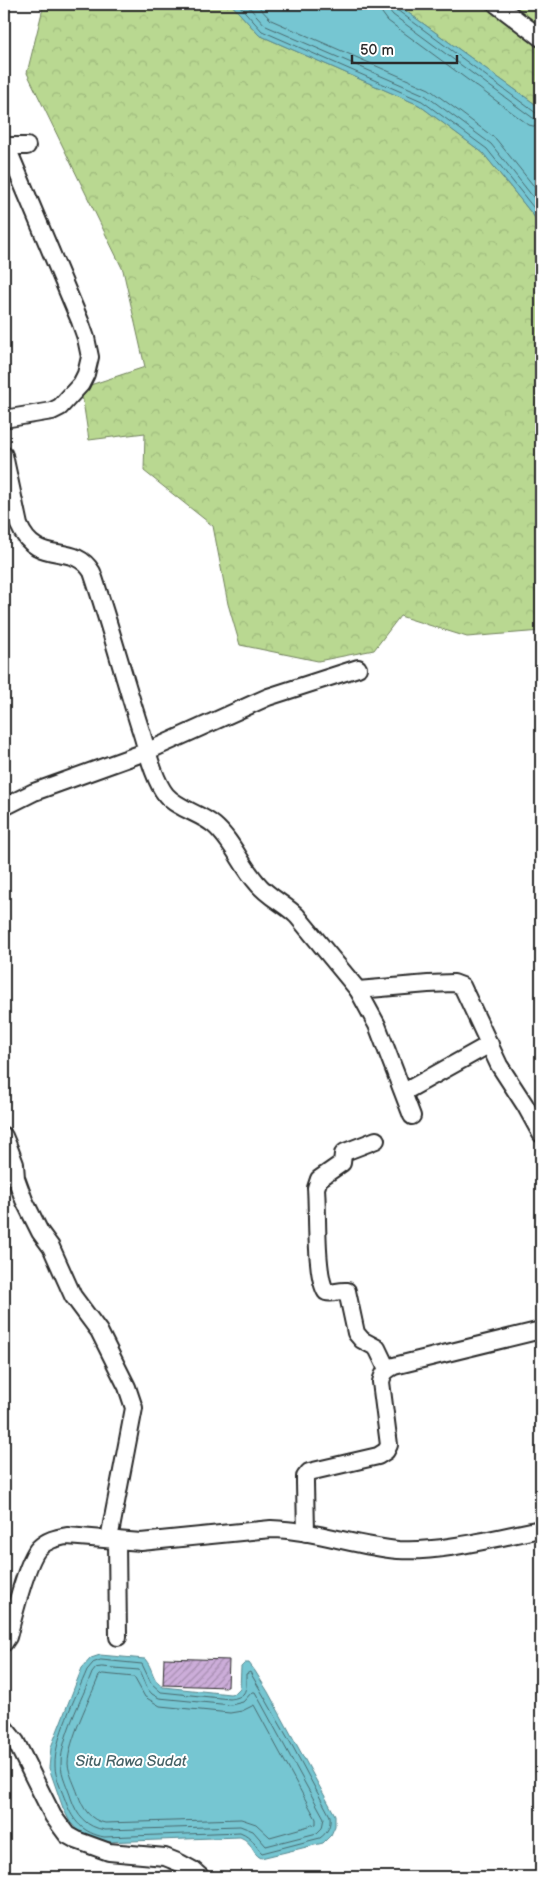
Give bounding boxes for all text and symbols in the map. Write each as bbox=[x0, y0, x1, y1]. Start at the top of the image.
scale bar bbox=[352, 32, 458, 64]
text: 50 m bbox=[360, 41, 394, 60]
water label: Situ Rawa Sudat bbox=[76, 1752, 187, 1771]

